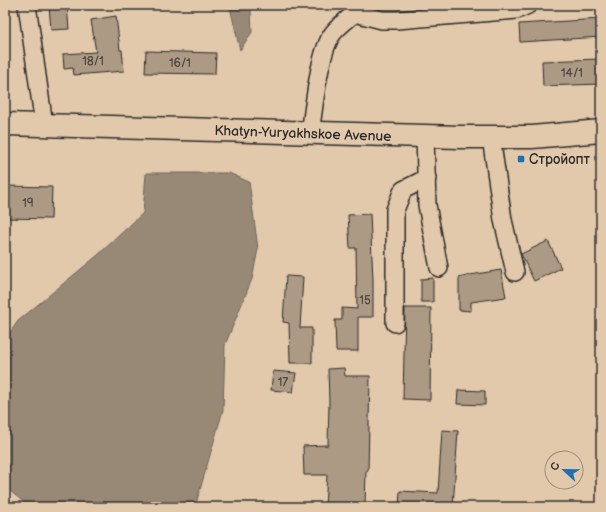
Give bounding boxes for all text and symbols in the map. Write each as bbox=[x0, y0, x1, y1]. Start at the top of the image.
house number: 18/1 bbox=[82, 54, 104, 69]
house number: 16/1 bbox=[169, 56, 191, 71]
house number: 14/1 bbox=[561, 66, 583, 81]
street label: Khatyn-Yuryakhskoe Avenue bbox=[214, 122, 392, 145]
place label: Стройопт bbox=[529, 151, 591, 168]
marker: Стройопт bbox=[516, 154, 526, 164]
house number: 19 bbox=[22, 196, 34, 211]
house number: 15 bbox=[359, 293, 371, 308]
house number: 17 bbox=[278, 375, 288, 390]
north arrow bbox=[544, 450, 584, 490]
text: С bbox=[548, 460, 563, 472]

